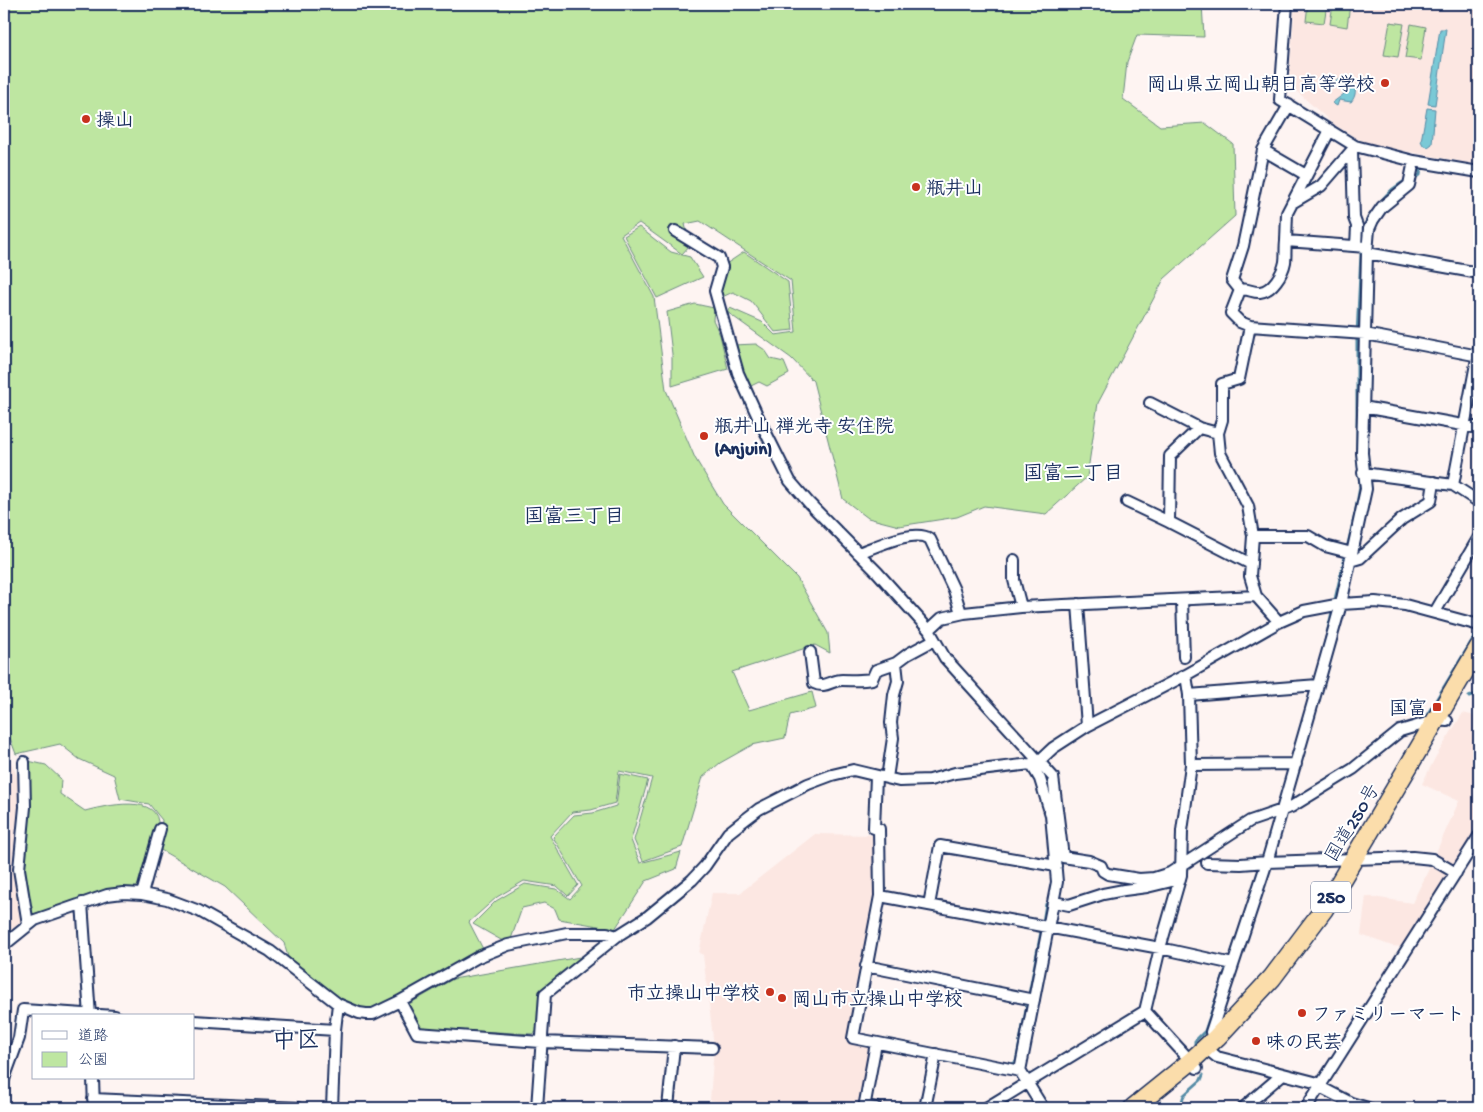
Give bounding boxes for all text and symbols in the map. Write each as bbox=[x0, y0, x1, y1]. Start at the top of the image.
place label: 岡山県立岡山朝日高等学校 bbox=[1147, 74, 1375, 98]
marker: 岡山県立岡山朝日高等学校 bbox=[1379, 77, 1391, 89]
place label: 操山 bbox=[96, 111, 134, 134]
marker: 操山 bbox=[80, 113, 92, 125]
place label: 瓶井山 bbox=[926, 178, 983, 202]
marker: 瓶井山 bbox=[910, 181, 922, 193]
place label: 瓶井山 禅光寺 安住院 (Anjuin) bbox=[714, 416, 894, 462]
marker: 瓶井山 禅光寺 安住院 (Anjuin) bbox=[698, 430, 710, 442]
district label: 国富二丁目 bbox=[1023, 462, 1123, 487]
district label: 国富三丁目 bbox=[524, 505, 624, 530]
place label: 国富 bbox=[1389, 698, 1427, 722]
marker: 国富 bbox=[1431, 701, 1443, 713]
street label: 国道250号 bbox=[1321, 780, 1386, 867]
road number: 250 bbox=[1311, 882, 1351, 912]
place label: 市立操山中学校 bbox=[627, 983, 760, 1007]
marker: 市立操山中学校 bbox=[764, 986, 776, 998]
place label: 岡山市立操山中学校 bbox=[792, 989, 963, 1013]
marker: 岡山市立操山中学校 bbox=[776, 992, 788, 1004]
place label: ファミリーマート bbox=[1312, 1005, 1465, 1028]
marker: ファミリーマート bbox=[1296, 1007, 1308, 1019]
legend bbox=[32, 1014, 195, 1080]
district label: 中区 bbox=[272, 1027, 320, 1057]
text: 道路 bbox=[78, 1028, 108, 1046]
place label: 味の民芸 bbox=[1266, 1032, 1342, 1056]
marker: 味の民芸 bbox=[1250, 1035, 1262, 1047]
text: 公園 bbox=[78, 1052, 108, 1070]

